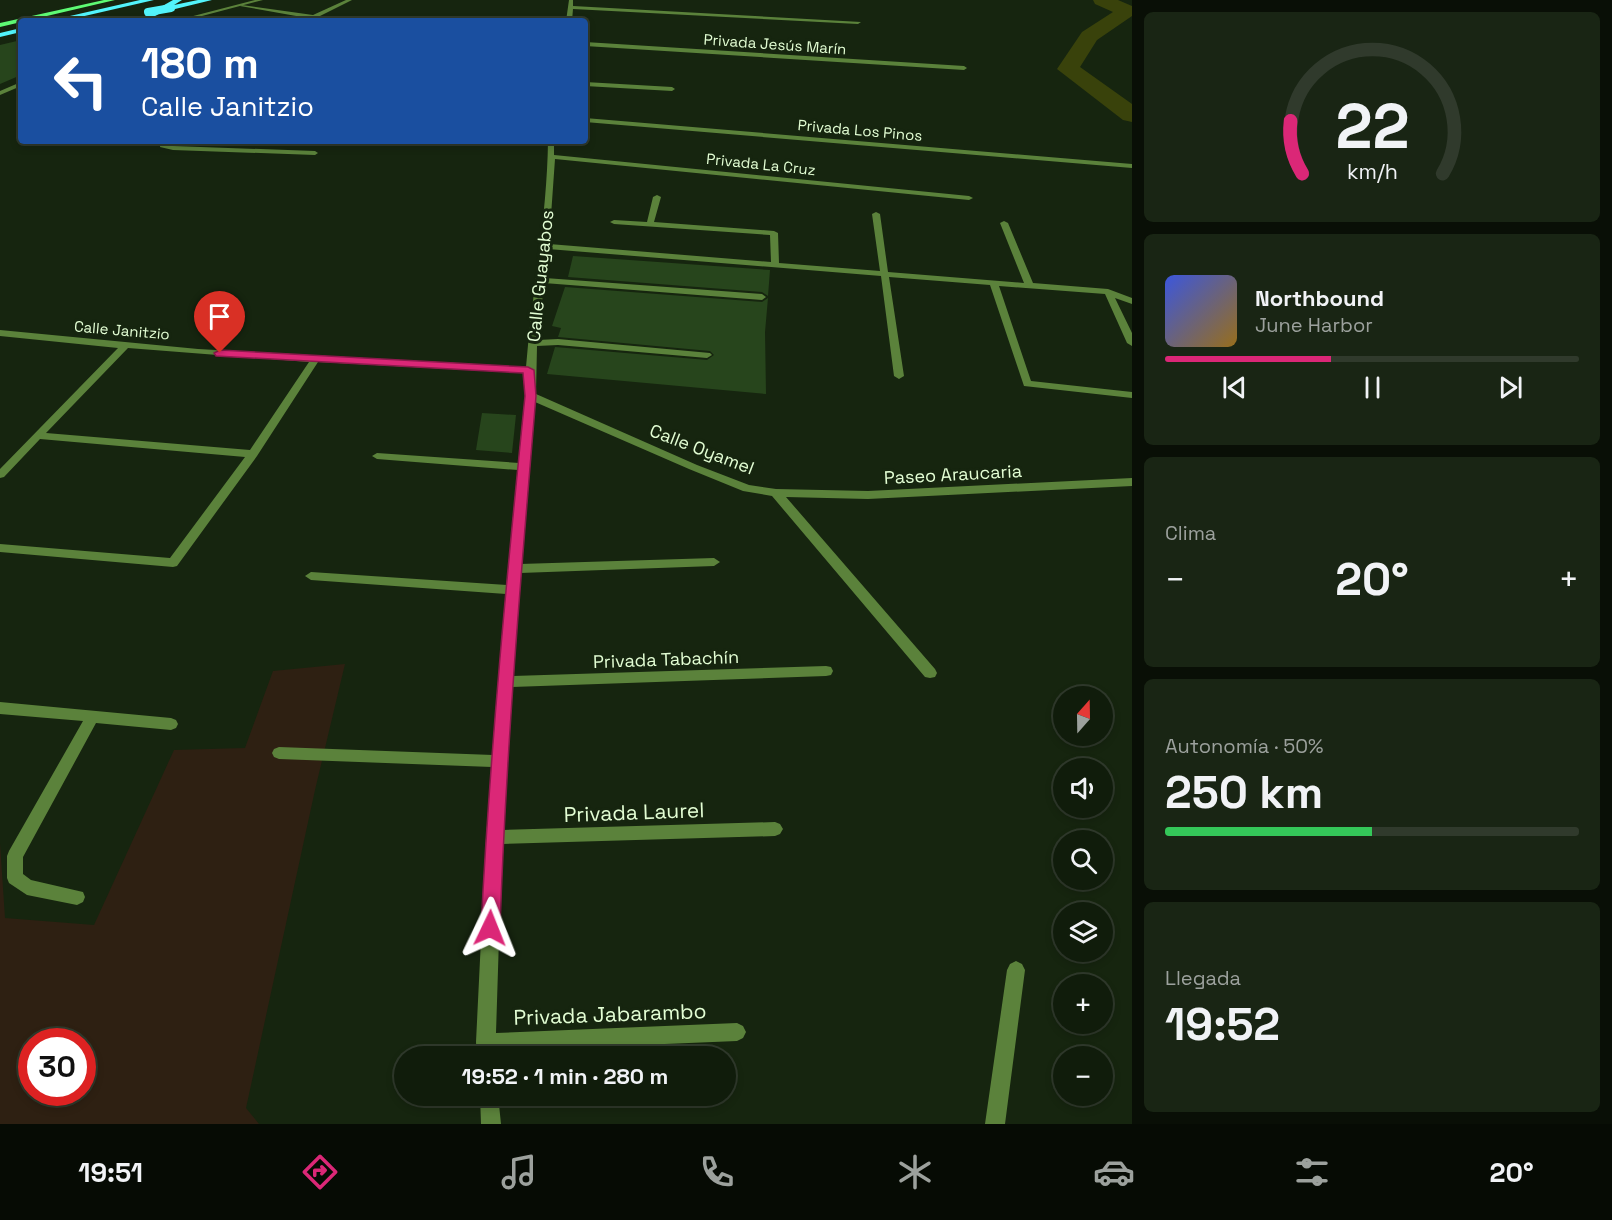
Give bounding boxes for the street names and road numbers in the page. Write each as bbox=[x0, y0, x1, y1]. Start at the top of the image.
street label: Privada Jesús Marín bbox=[703, 30, 847, 58]
street label: Privada Los Pinos bbox=[797, 115, 923, 145]
street label: Privada La Cruz bbox=[705, 149, 817, 179]
street label: Calle Guayabos bbox=[522, 209, 558, 343]
street label: Calle Janitzio bbox=[73, 316, 171, 344]
street label: Calle Oyamel bbox=[647, 419, 757, 479]
street label: Paseo Araucaria bbox=[883, 459, 1023, 489]
street label: Privada Tabachín bbox=[593, 645, 739, 673]
street label: Privada Laurel bbox=[563, 796, 705, 828]
street label: Privada Jabarambo bbox=[513, 997, 707, 1031]

